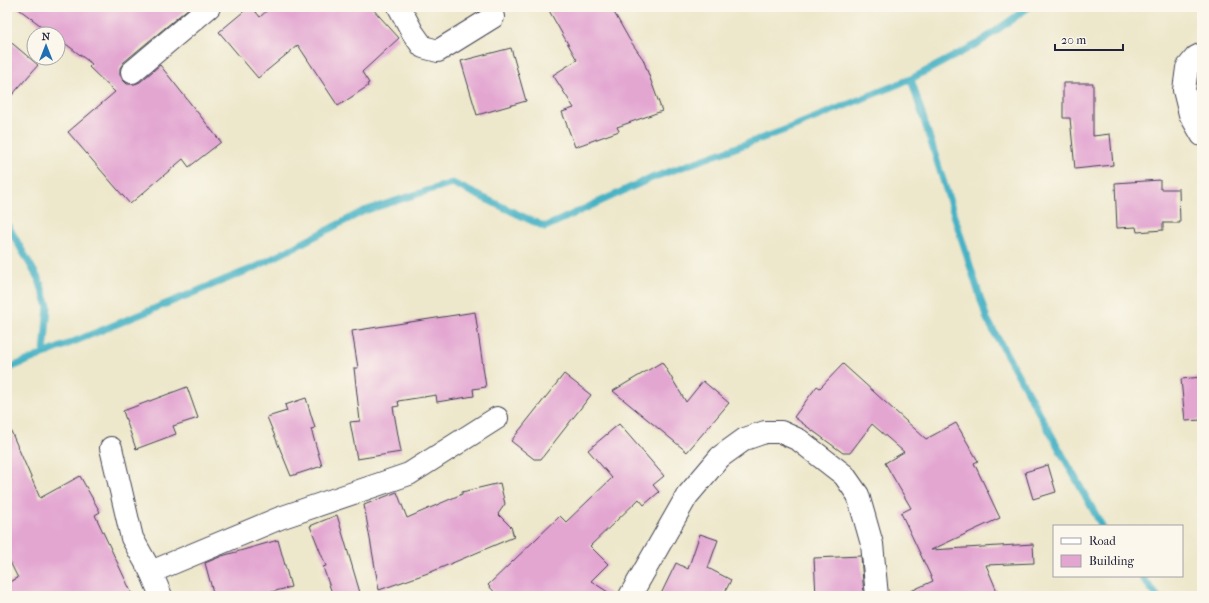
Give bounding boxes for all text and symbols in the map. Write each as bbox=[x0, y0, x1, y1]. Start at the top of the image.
north arrow bbox=[26, 26, 66, 66]
scale bar bbox=[1055, 26, 1123, 52]
text: N bbox=[42, 30, 51, 43]
text: 20 m bbox=[1061, 33, 1086, 47]
legend bbox=[1053, 525, 1183, 577]
text: Road bbox=[1089, 534, 1116, 548]
text: Building bbox=[1089, 554, 1134, 568]

